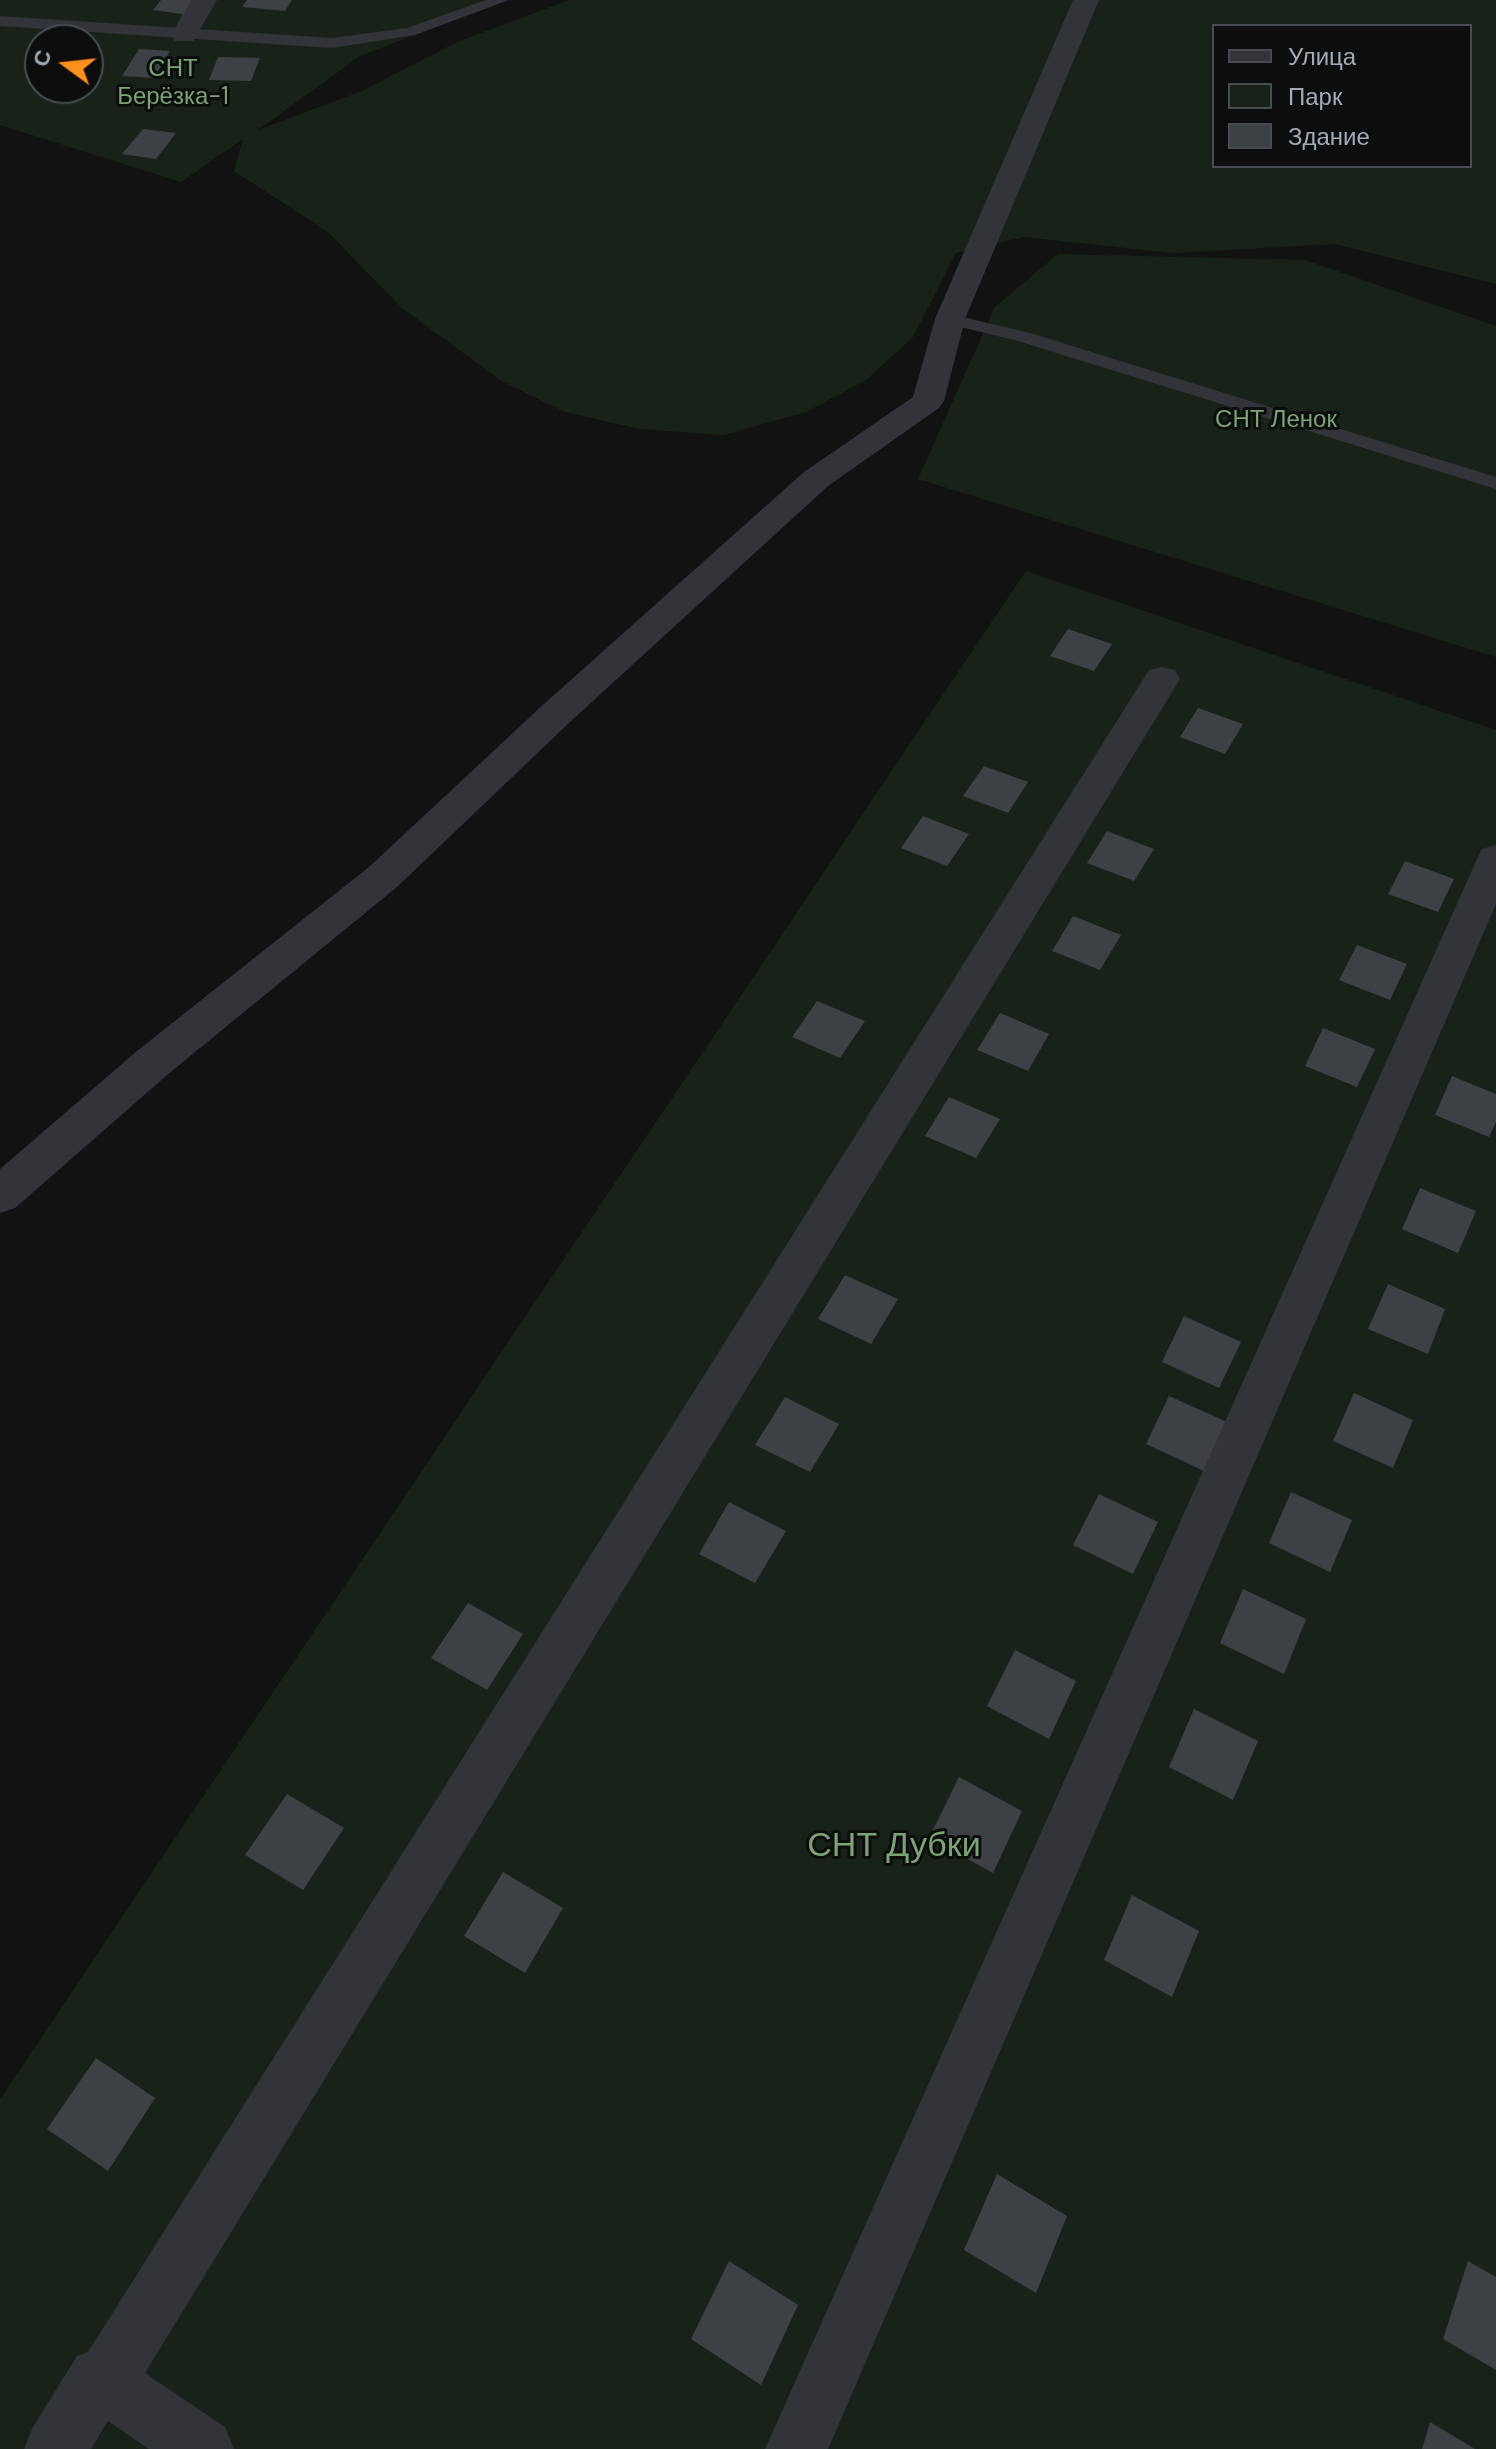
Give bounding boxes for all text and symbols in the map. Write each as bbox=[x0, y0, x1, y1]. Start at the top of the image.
north arrow bbox=[24, 24, 104, 104]
legend bbox=[1212, 24, 1472, 168]
text: Улица bbox=[1288, 41, 1356, 72]
text: С bbox=[26, 47, 58, 70]
park label: СНТ Берёзка-1 bbox=[117, 56, 229, 112]
text: Парк bbox=[1288, 81, 1342, 112]
text: Здание bbox=[1288, 121, 1370, 152]
park label: СНТ Ленок bbox=[1215, 407, 1337, 435]
park label: СНТ Дубки bbox=[807, 1827, 981, 1867]

